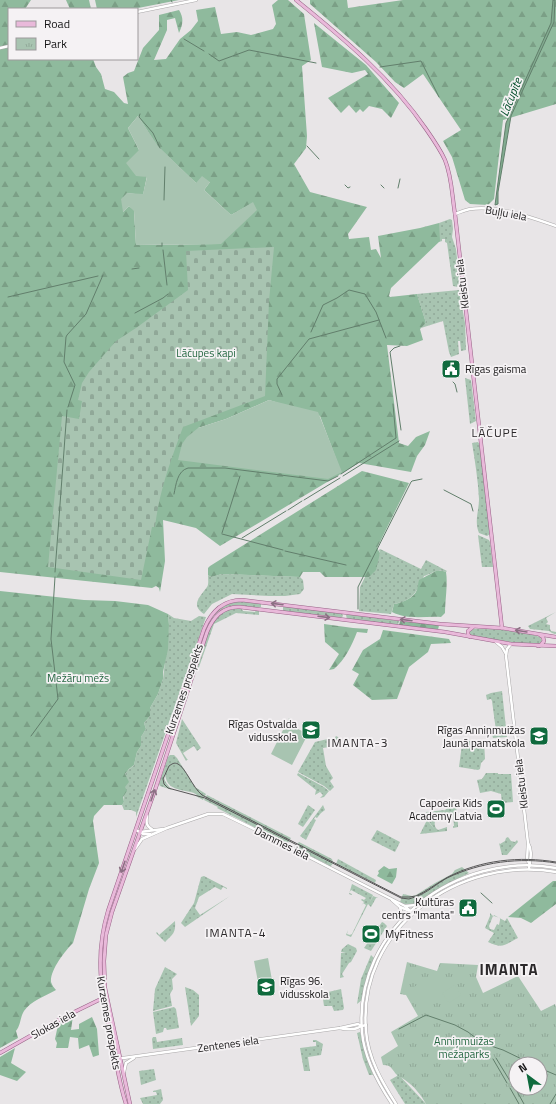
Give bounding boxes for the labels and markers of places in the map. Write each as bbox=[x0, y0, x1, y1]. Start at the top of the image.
public building icon: Rīgas gaisma bbox=[440, 358, 462, 380]
place label: Rīgas gaisma bbox=[465, 361, 527, 377]
place label: Rīgas Ostvalda vidusskola bbox=[228, 716, 297, 745]
school or university icon: Rīgas Ostvalda vidusskola bbox=[300, 719, 322, 741]
place label: Rīgas Anniņmuižas Jaunā pamatskola bbox=[437, 722, 525, 751]
school or university icon: Rīgas Anniņmuižas Jaunā pamatskola bbox=[528, 725, 550, 747]
place label: Capoeira Kids Academy Latvia bbox=[409, 795, 482, 824]
sports icon: Capoeira Kids Academy Latvia bbox=[485, 798, 507, 820]
place label: Kultūras centrs "Imanta" bbox=[382, 894, 454, 923]
public building icon: Kultūras centrs "Imanta" bbox=[457, 897, 479, 919]
sports icon: MyFitness bbox=[360, 923, 382, 945]
place label: MyFitness bbox=[385, 926, 433, 942]
place label: Rīgas 96. vidusskola bbox=[280, 973, 329, 1002]
school or university icon: Rīgas 96. vidusskola bbox=[255, 976, 277, 998]

